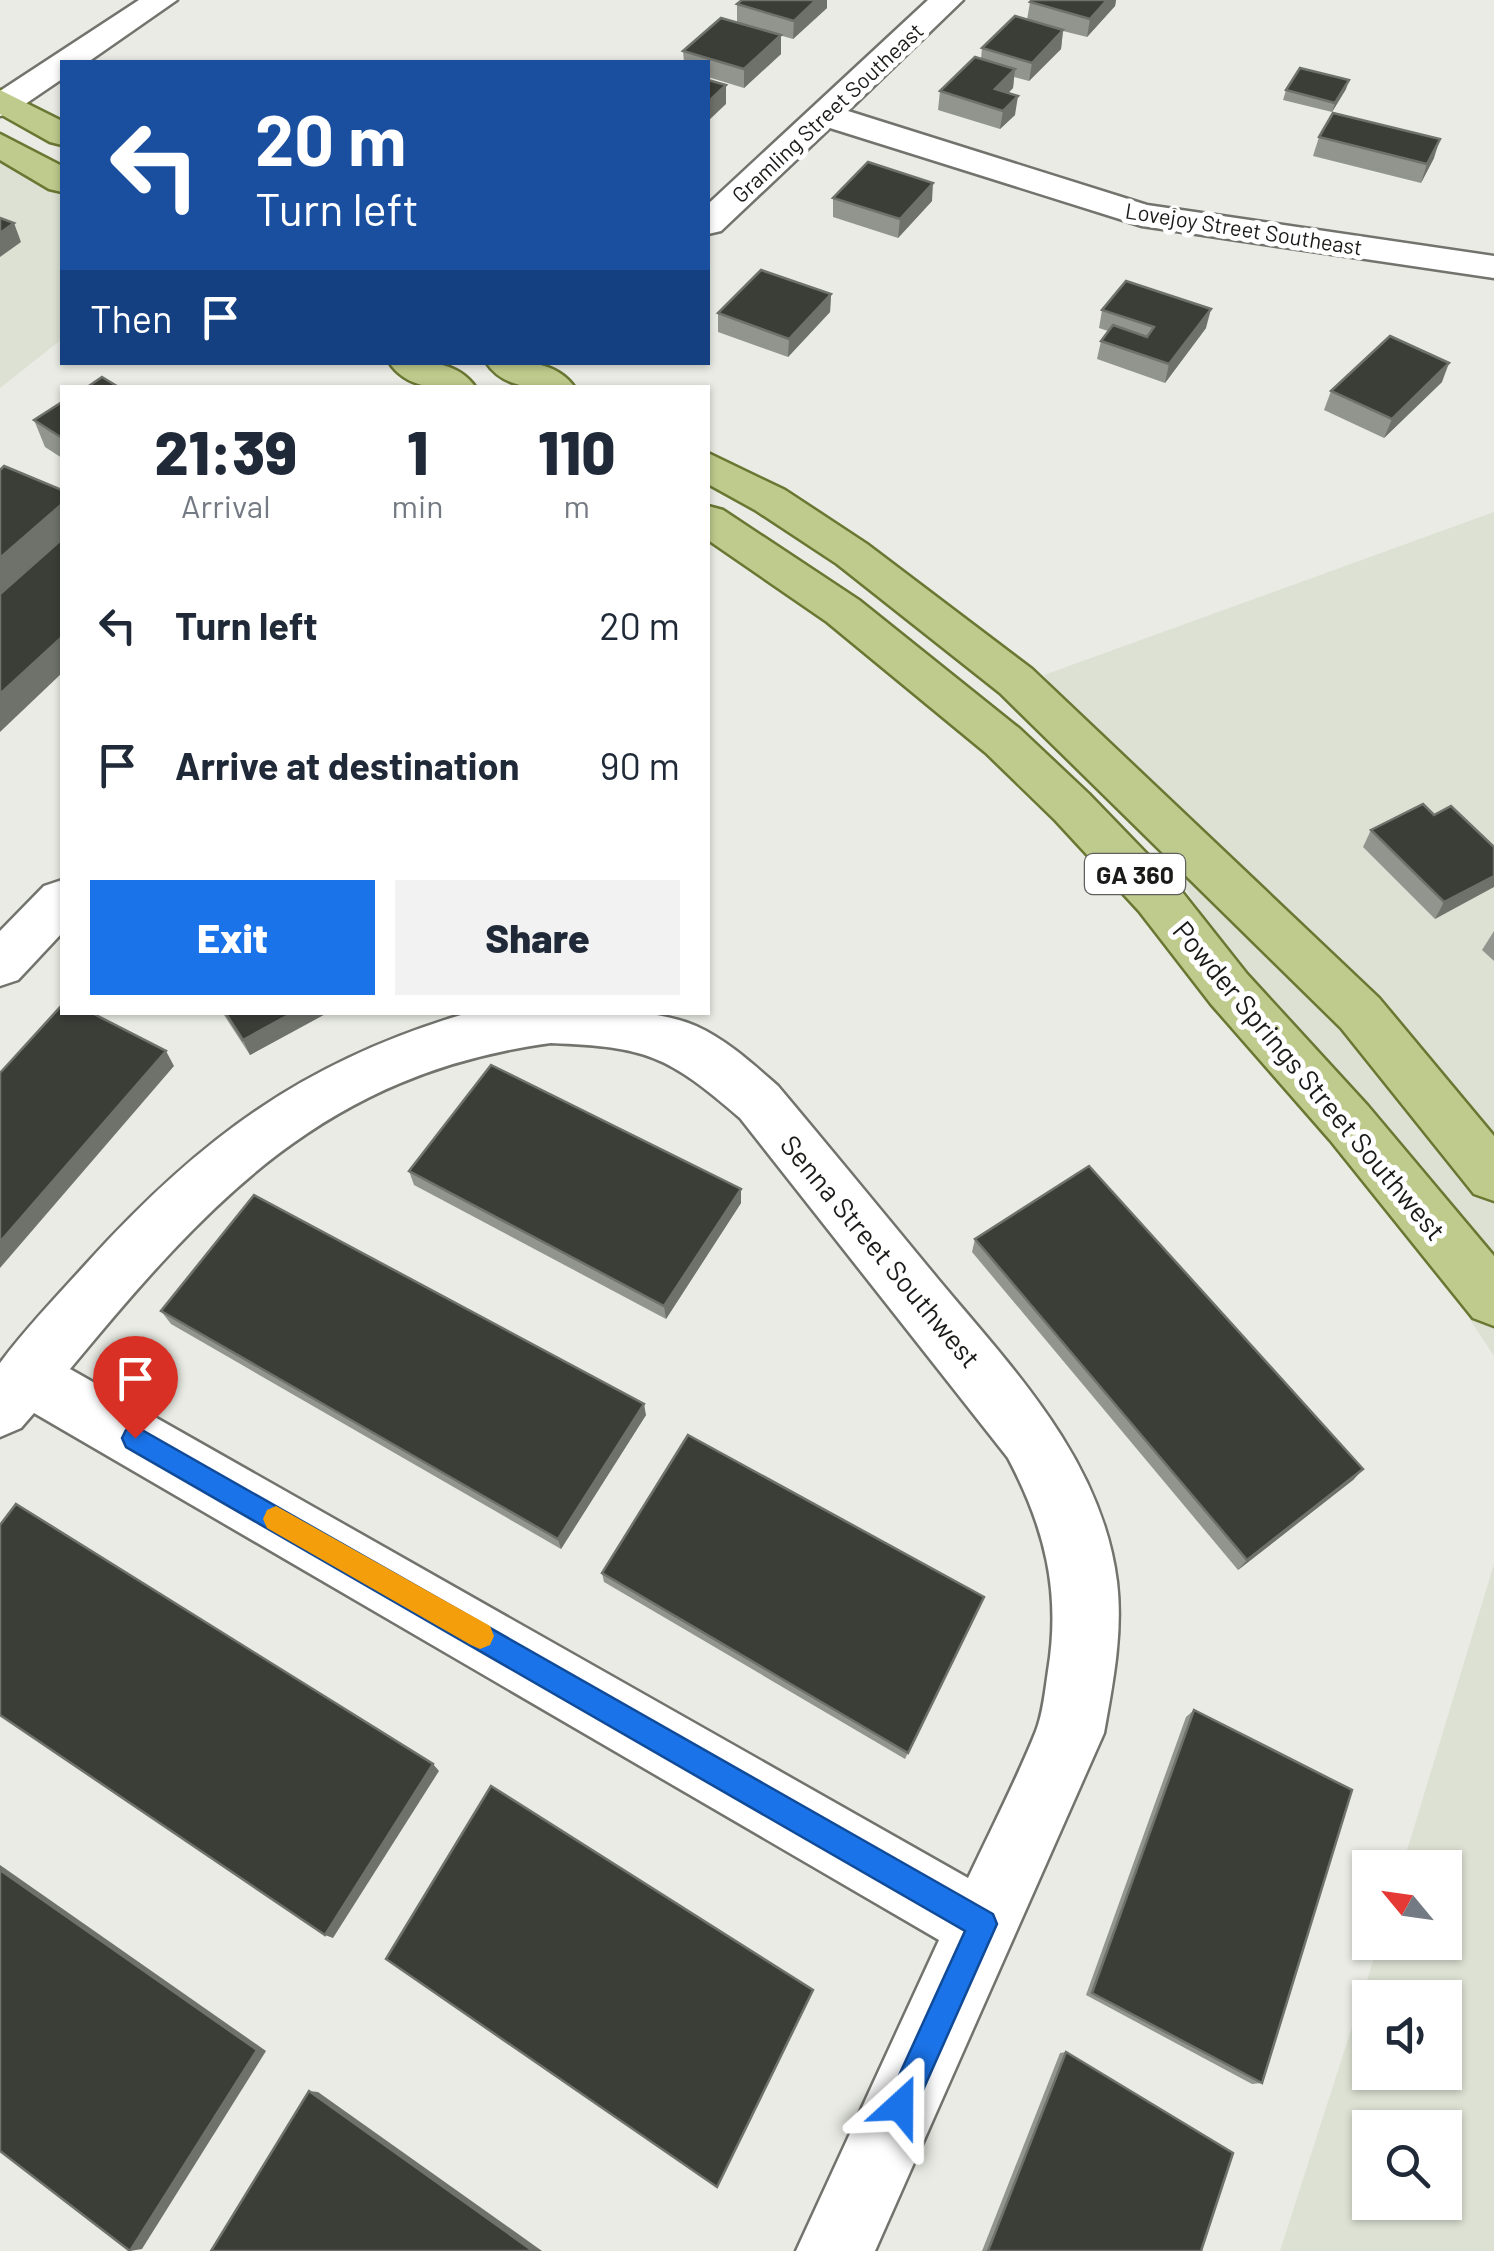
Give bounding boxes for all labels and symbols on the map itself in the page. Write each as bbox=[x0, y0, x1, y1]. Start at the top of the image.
street label: Gramling Street Southeast bbox=[726, 17, 928, 207]
street label: Lovejoy Street Southeast bbox=[1124, 196, 1364, 260]
road number: GA 360 bbox=[1085, 854, 1185, 894]
street label: Powder Springs Street Southwest bbox=[1166, 913, 1454, 1247]
street label: Senna Street Southwest bbox=[774, 1128, 988, 1374]
pin bbox=[93, 1336, 178, 1439]
north arrow bbox=[1352, 1850, 1462, 1960]
position arrow bbox=[848, 2054, 952, 2158]

